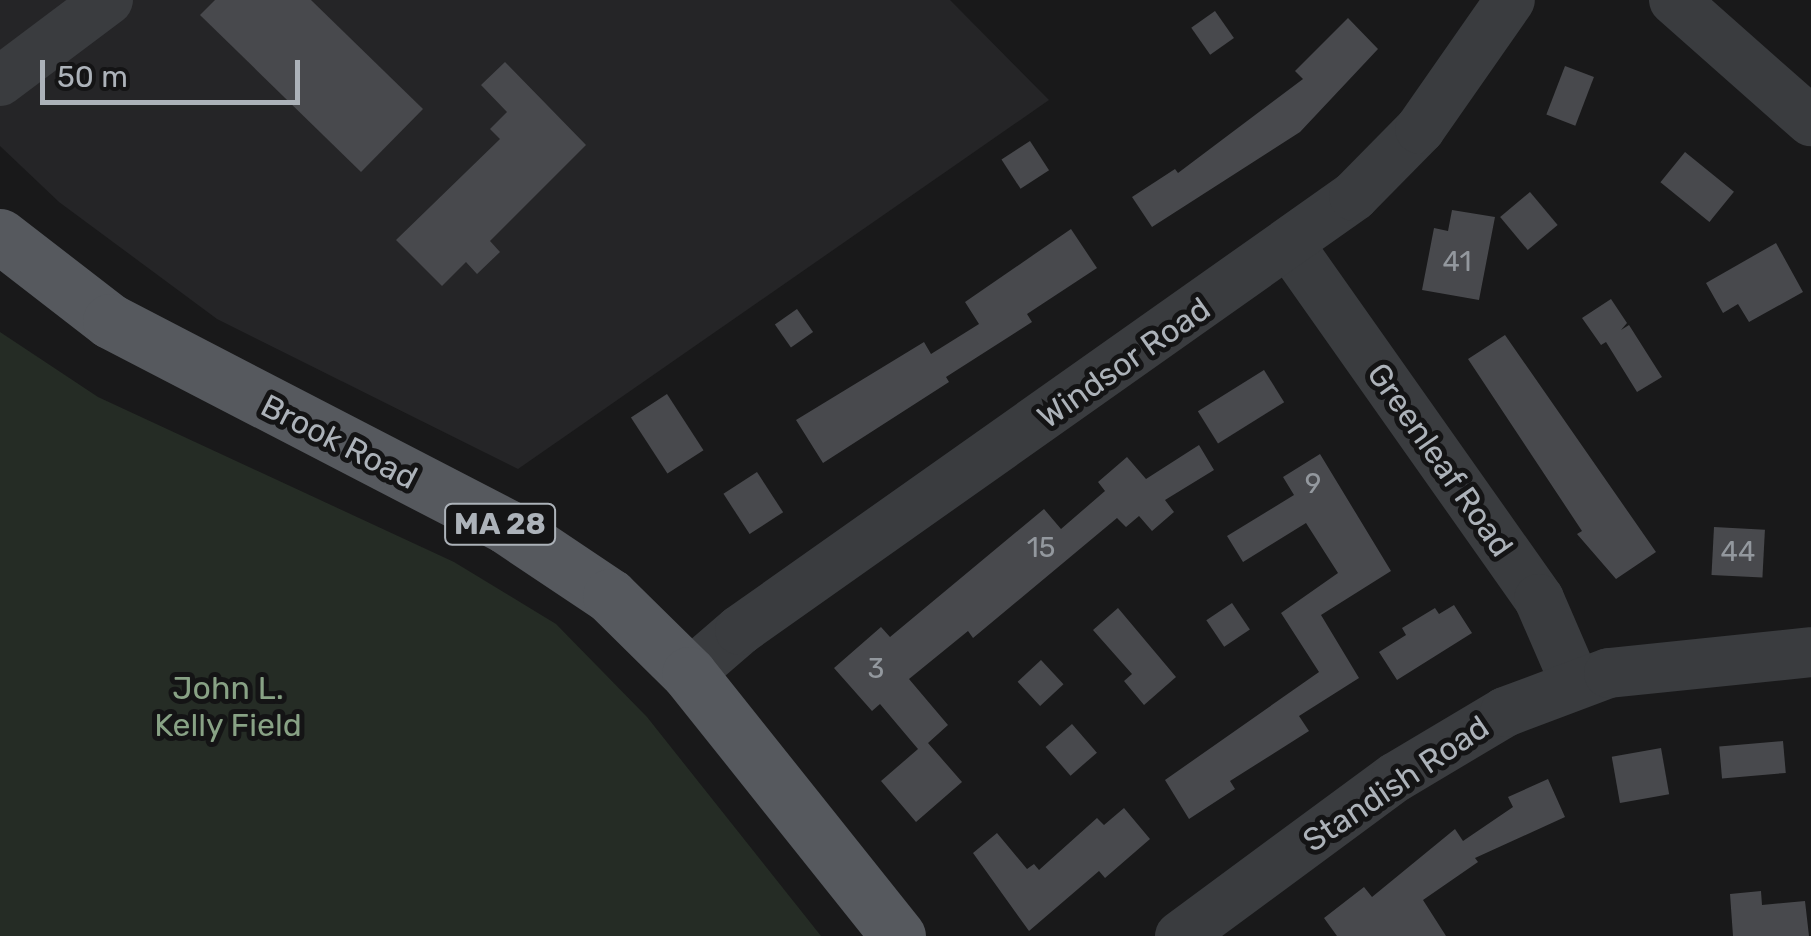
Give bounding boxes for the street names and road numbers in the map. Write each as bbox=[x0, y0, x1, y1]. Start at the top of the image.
street label: Windsor Road bbox=[1030, 289, 1218, 437]
street label: Greenleaf Road bbox=[1359, 356, 1521, 564]
street label: Brook Road bbox=[254, 386, 424, 498]
road number: MA 28 bbox=[442, 499, 558, 549]
street label: Standish Road bbox=[1296, 708, 1496, 860]

